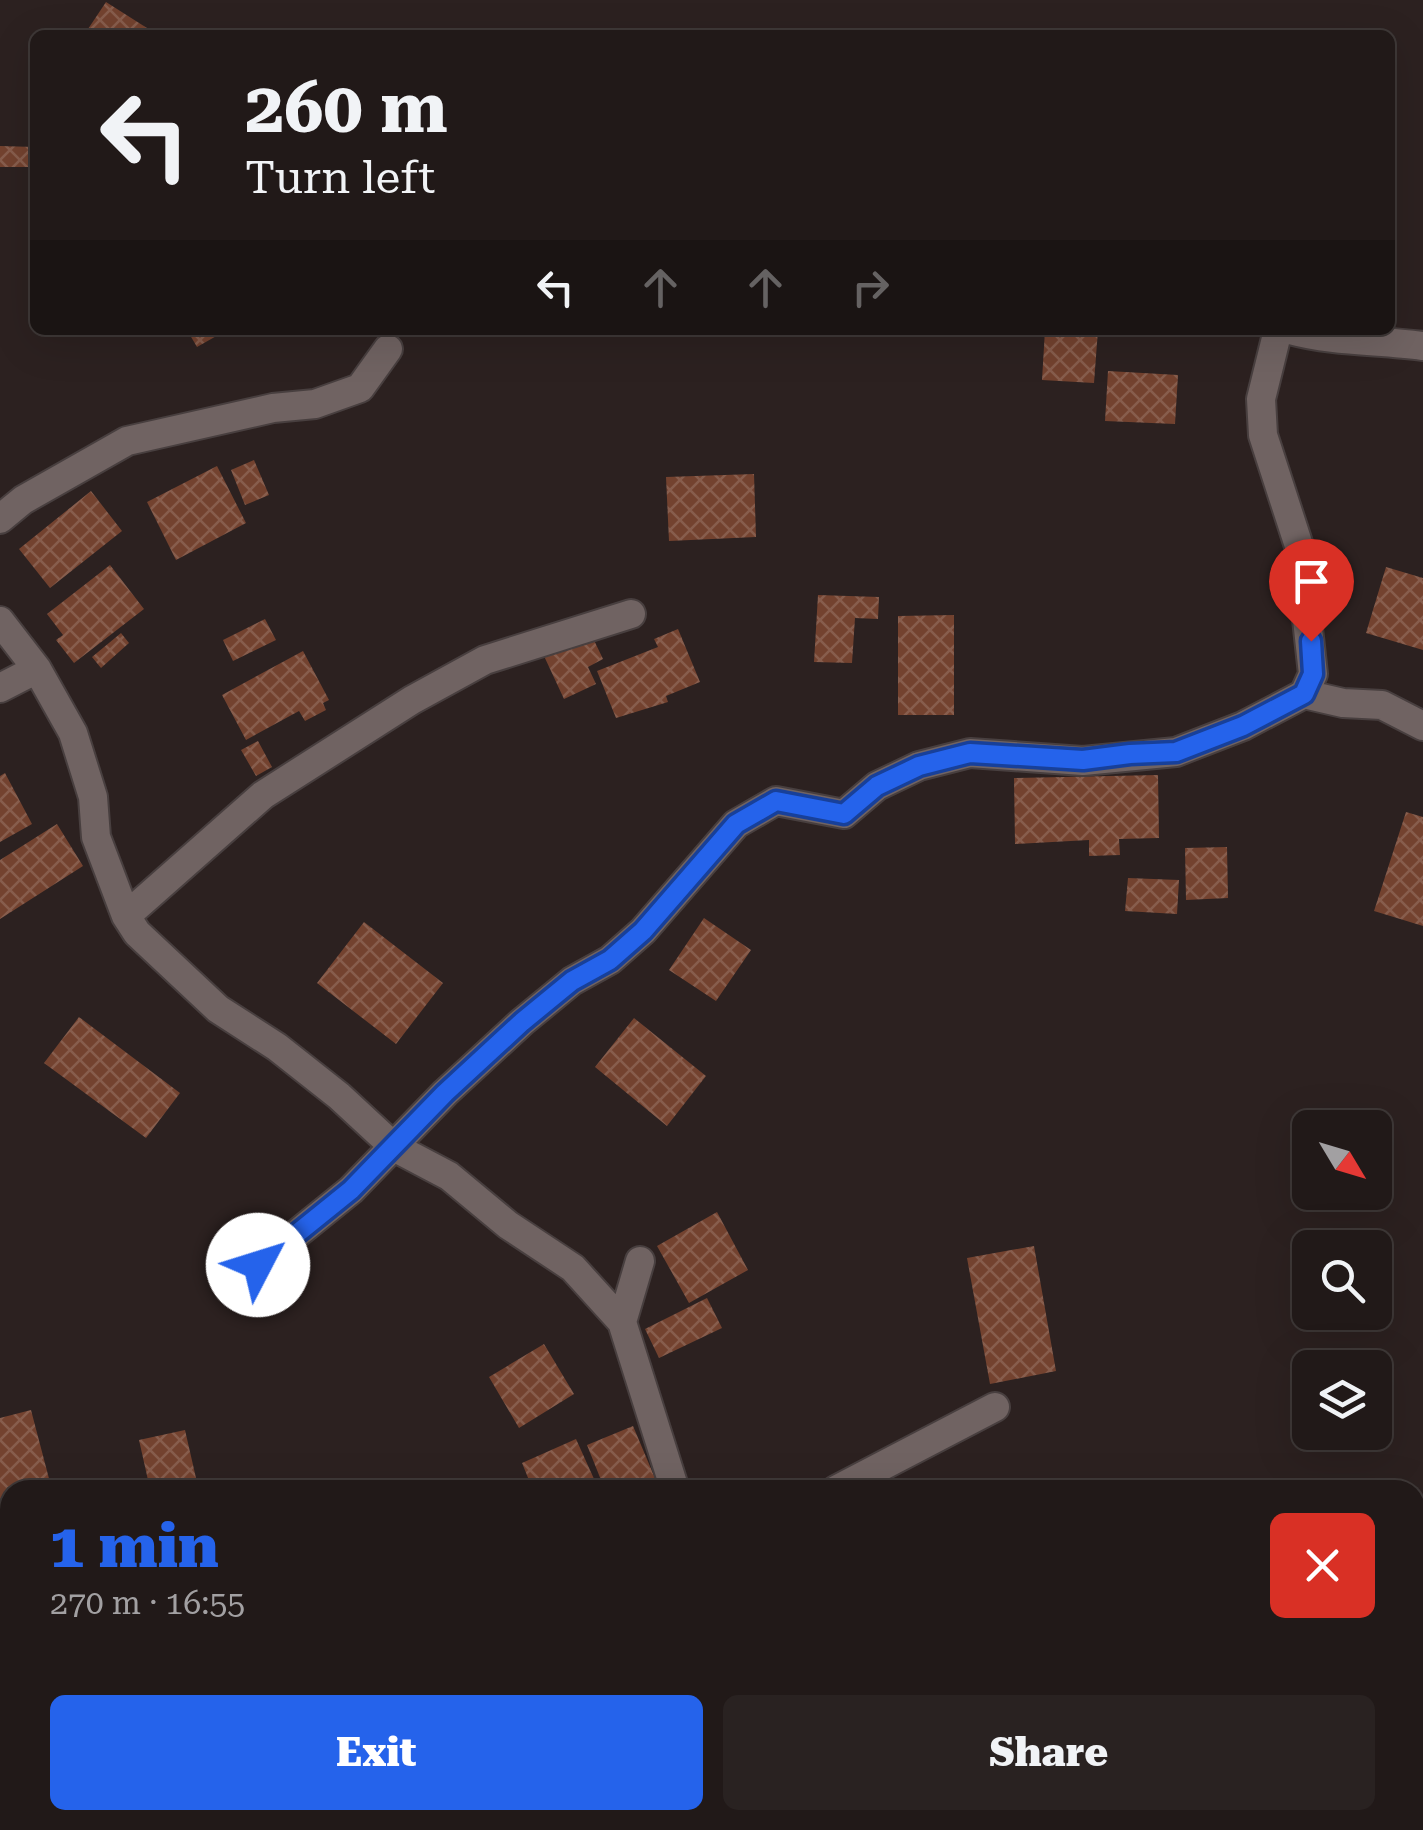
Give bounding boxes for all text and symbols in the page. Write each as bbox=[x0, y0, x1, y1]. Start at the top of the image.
text: 260 m bbox=[245, 67, 448, 149]
icon: left bbox=[80, 70, 210, 200]
text: Turn left bbox=[245, 151, 435, 204]
icon: left bbox=[528, 260, 583, 315]
icon: ahead bbox=[633, 260, 688, 315]
icon: ahead bbox=[738, 260, 793, 315]
icon: right bbox=[843, 260, 898, 315]
pin bbox=[1269, 539, 1354, 642]
icon: arrive bbox=[1284, 554, 1339, 609]
north arrow bbox=[1292, 1110, 1392, 1210]
map controls bbox=[1292, 1110, 1392, 1450]
position arrow bbox=[206, 1213, 310, 1317]
button: search bbox=[1292, 1230, 1392, 1330]
button: layers bbox=[1292, 1350, 1392, 1450]
text: 1 min bbox=[50, 1511, 219, 1582]
button: close bbox=[1270, 1513, 1375, 1618]
text: 270 m · 16:55 bbox=[50, 1584, 245, 1622]
button: Exit bbox=[50, 1695, 703, 1810]
button: Share bbox=[723, 1695, 1375, 1810]

